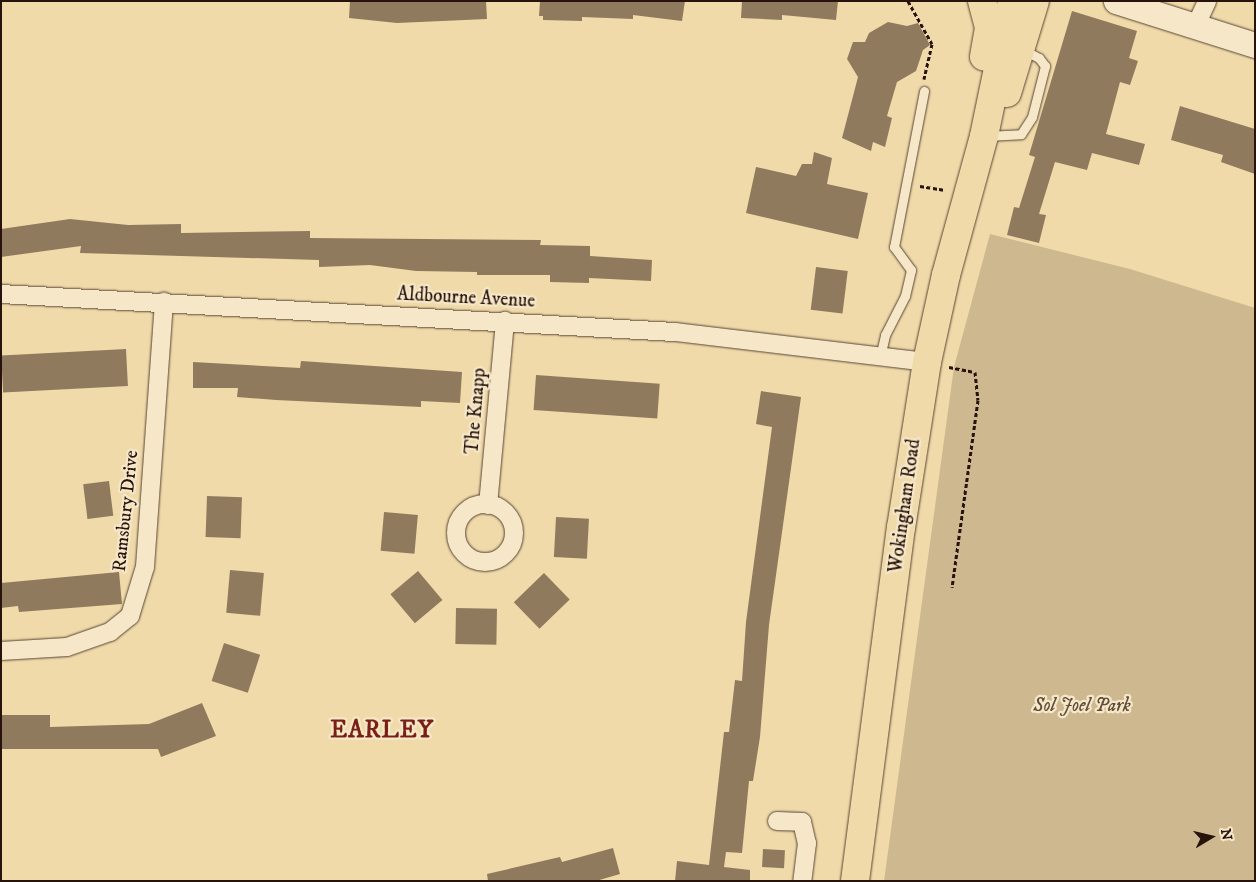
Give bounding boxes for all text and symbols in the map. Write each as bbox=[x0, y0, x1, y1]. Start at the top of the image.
street label: Aldbourne Avenue bbox=[396, 283, 536, 313]
street label: The Knapp bbox=[461, 367, 491, 455]
street label: Wokingham Road bbox=[884, 438, 926, 574]
street label: Ramsbury Drive bbox=[108, 449, 144, 573]
park label: Sol Joel Park bbox=[1033, 695, 1131, 717]
district label: EARLEY bbox=[329, 717, 435, 745]
north arrow bbox=[1186, 812, 1236, 862]
text: N bbox=[1216, 828, 1236, 842]

